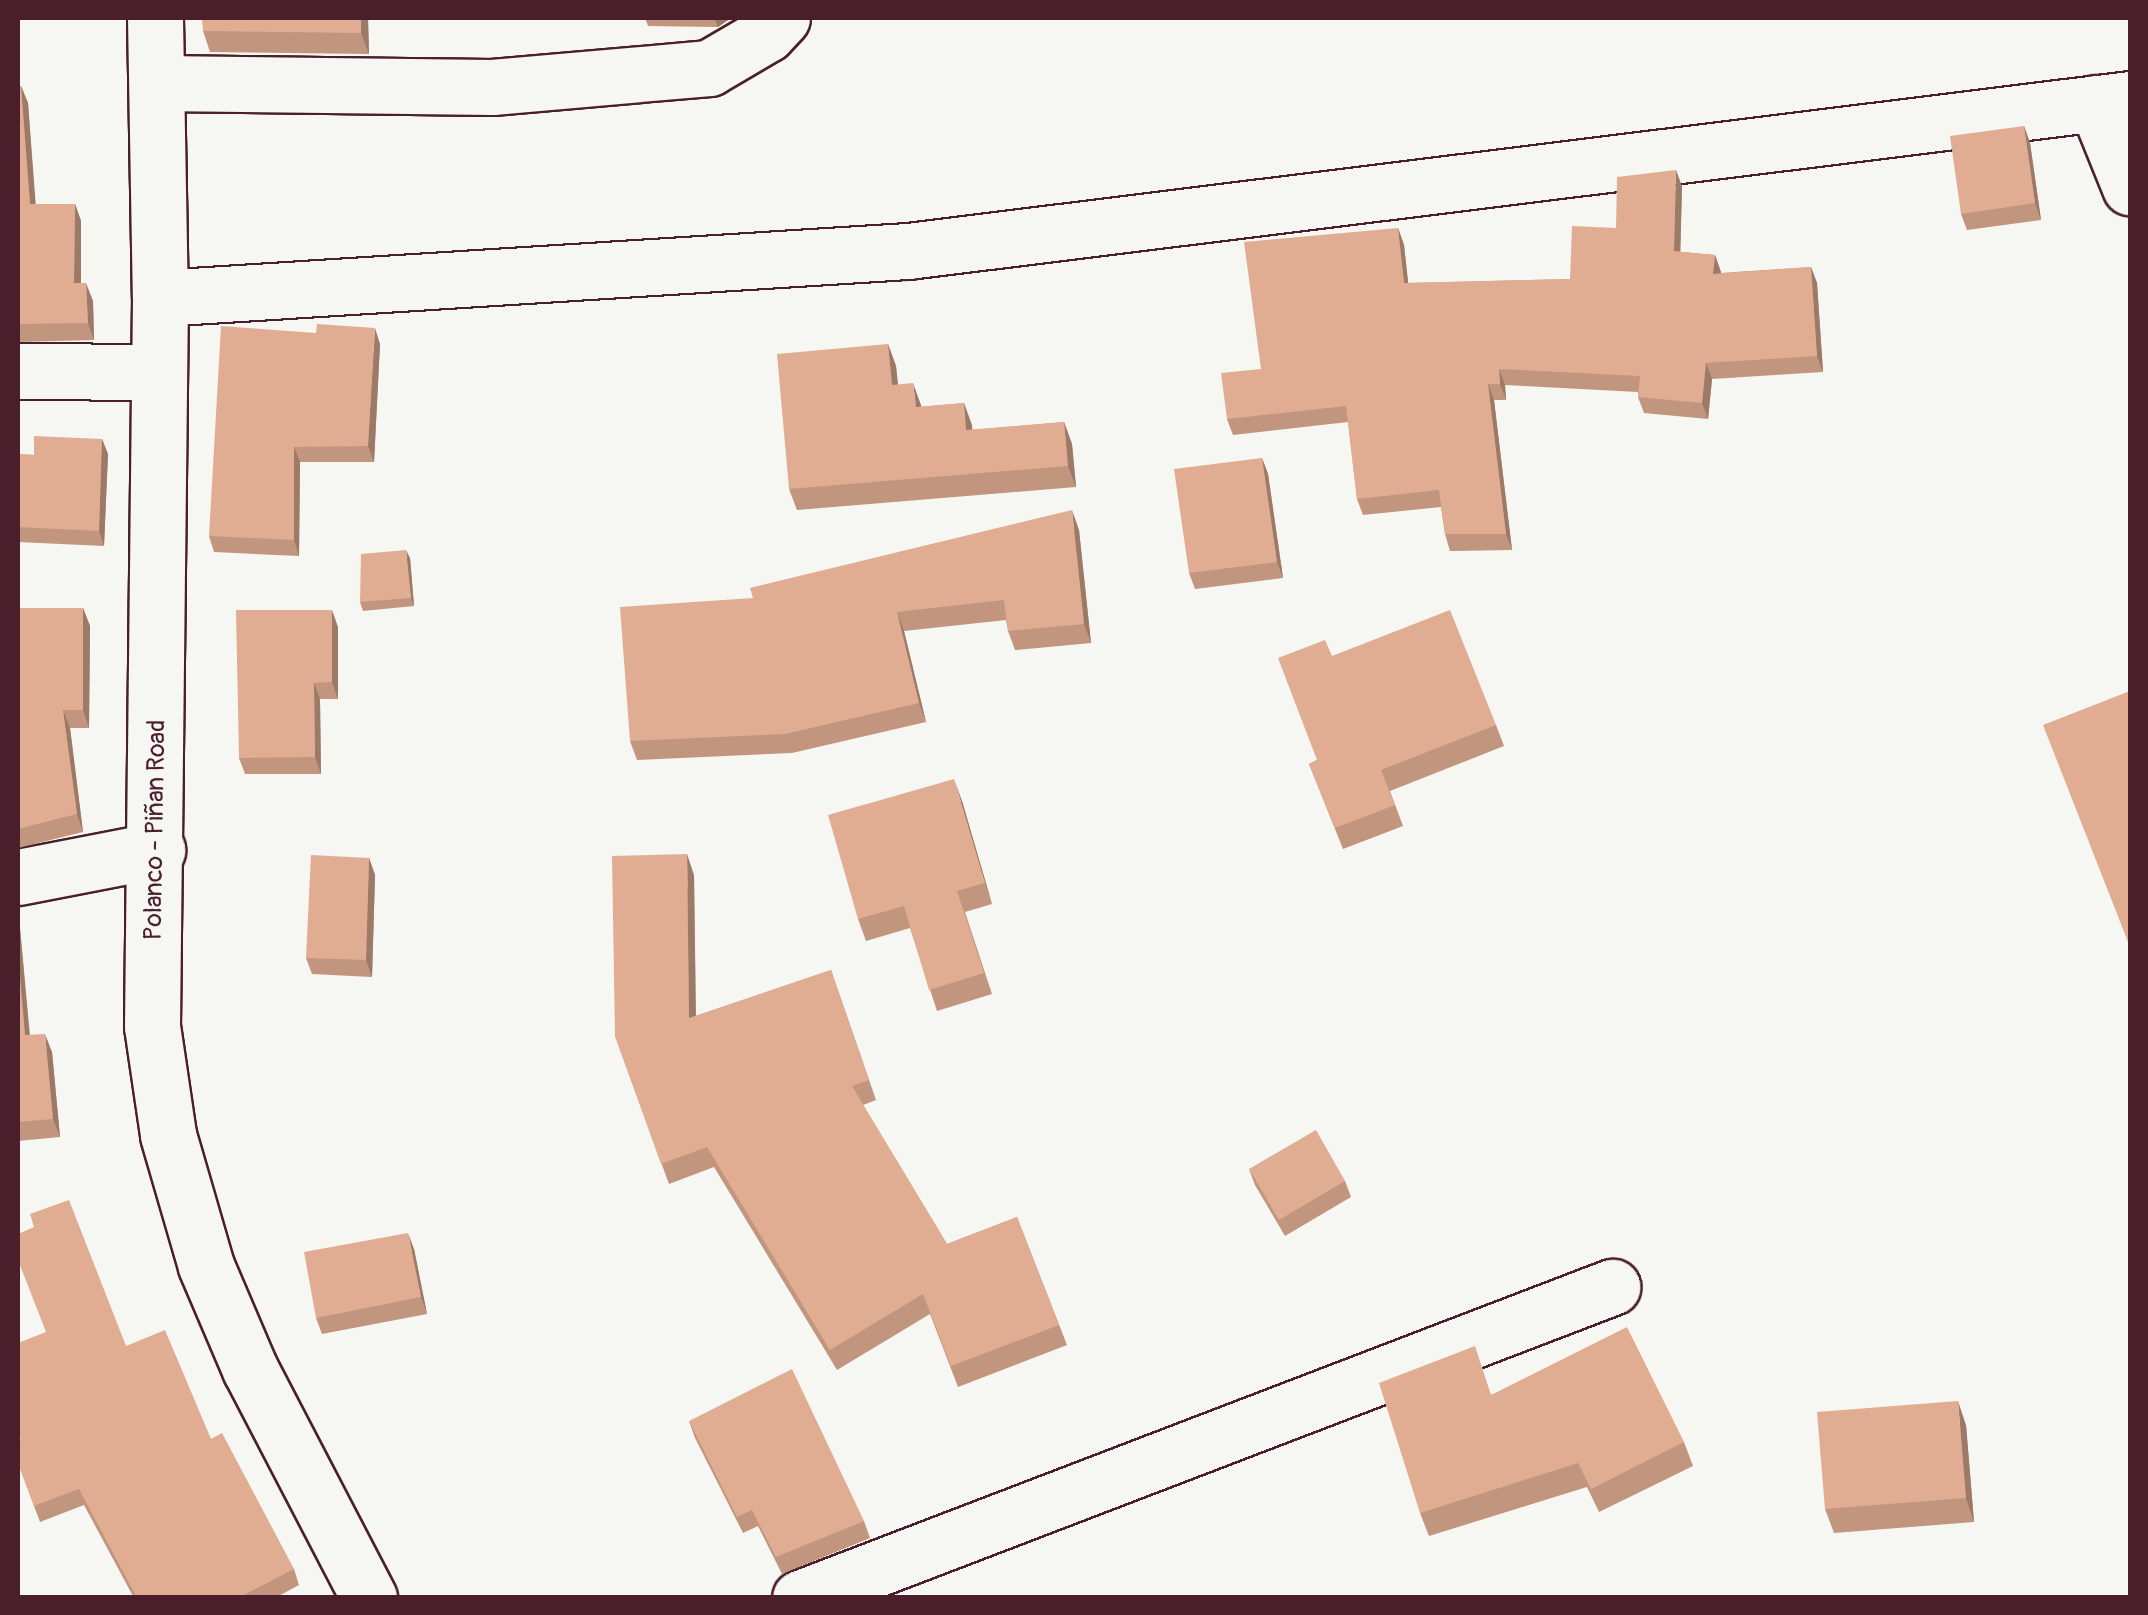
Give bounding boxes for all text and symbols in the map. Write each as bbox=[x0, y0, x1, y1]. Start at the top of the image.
street label: Polanco - Piñan Road bbox=[139, 719, 173, 941]

